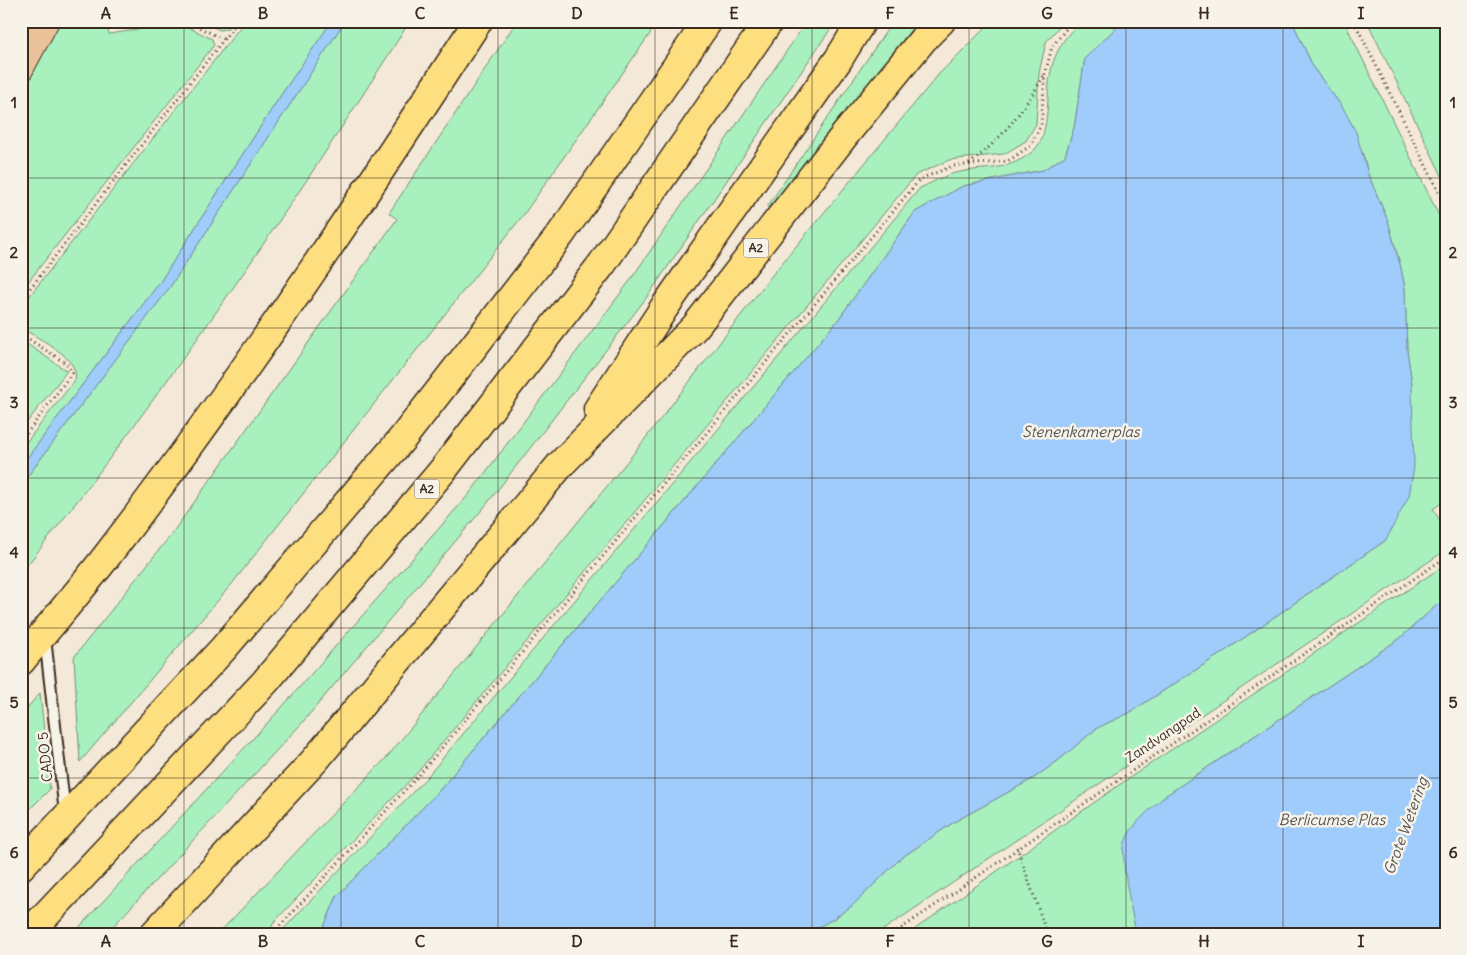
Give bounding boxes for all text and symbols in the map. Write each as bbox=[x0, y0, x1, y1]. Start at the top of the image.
text: A bbox=[101, 3, 111, 23]
text: B bbox=[258, 3, 269, 23]
text: C bbox=[415, 3, 426, 23]
text: D bbox=[571, 3, 583, 23]
text: E bbox=[729, 3, 739, 23]
text: F bbox=[885, 3, 895, 23]
text: G bbox=[1041, 3, 1053, 23]
text: H bbox=[1198, 3, 1210, 23]
text: I bbox=[1358, 3, 1365, 23]
text: 1 bbox=[11, 92, 17, 112]
text: 1 bbox=[1450, 92, 1456, 112]
road number: A2 bbox=[744, 238, 768, 258]
text: 2 bbox=[10, 242, 19, 262]
text: 2 bbox=[1449, 242, 1458, 262]
text: 3 bbox=[9, 392, 19, 412]
text: 3 bbox=[1448, 392, 1458, 412]
water label: Stenenkamerplas bbox=[1022, 422, 1141, 441]
road number: A2 bbox=[414, 479, 440, 498]
text: 4 bbox=[9, 542, 19, 562]
text: 4 bbox=[1448, 542, 1458, 562]
text: 5 bbox=[9, 692, 19, 712]
text: 5 bbox=[1448, 692, 1458, 712]
street label: Zandvangpad bbox=[1122, 703, 1204, 767]
street label: CADO 5 bbox=[33, 731, 57, 783]
water label: Grote Wetering bbox=[1379, 773, 1433, 877]
water label: Berlicumse Plas bbox=[1279, 810, 1386, 829]
text: 6 bbox=[9, 842, 19, 862]
text: 6 bbox=[1448, 842, 1458, 862]
text: A bbox=[101, 931, 111, 951]
text: B bbox=[258, 931, 269, 951]
text: C bbox=[415, 931, 426, 951]
text: D bbox=[571, 931, 583, 951]
text: E bbox=[729, 931, 739, 951]
text: F bbox=[885, 931, 895, 951]
text: G bbox=[1041, 931, 1053, 951]
text: H bbox=[1198, 931, 1210, 951]
text: I bbox=[1358, 931, 1365, 951]

